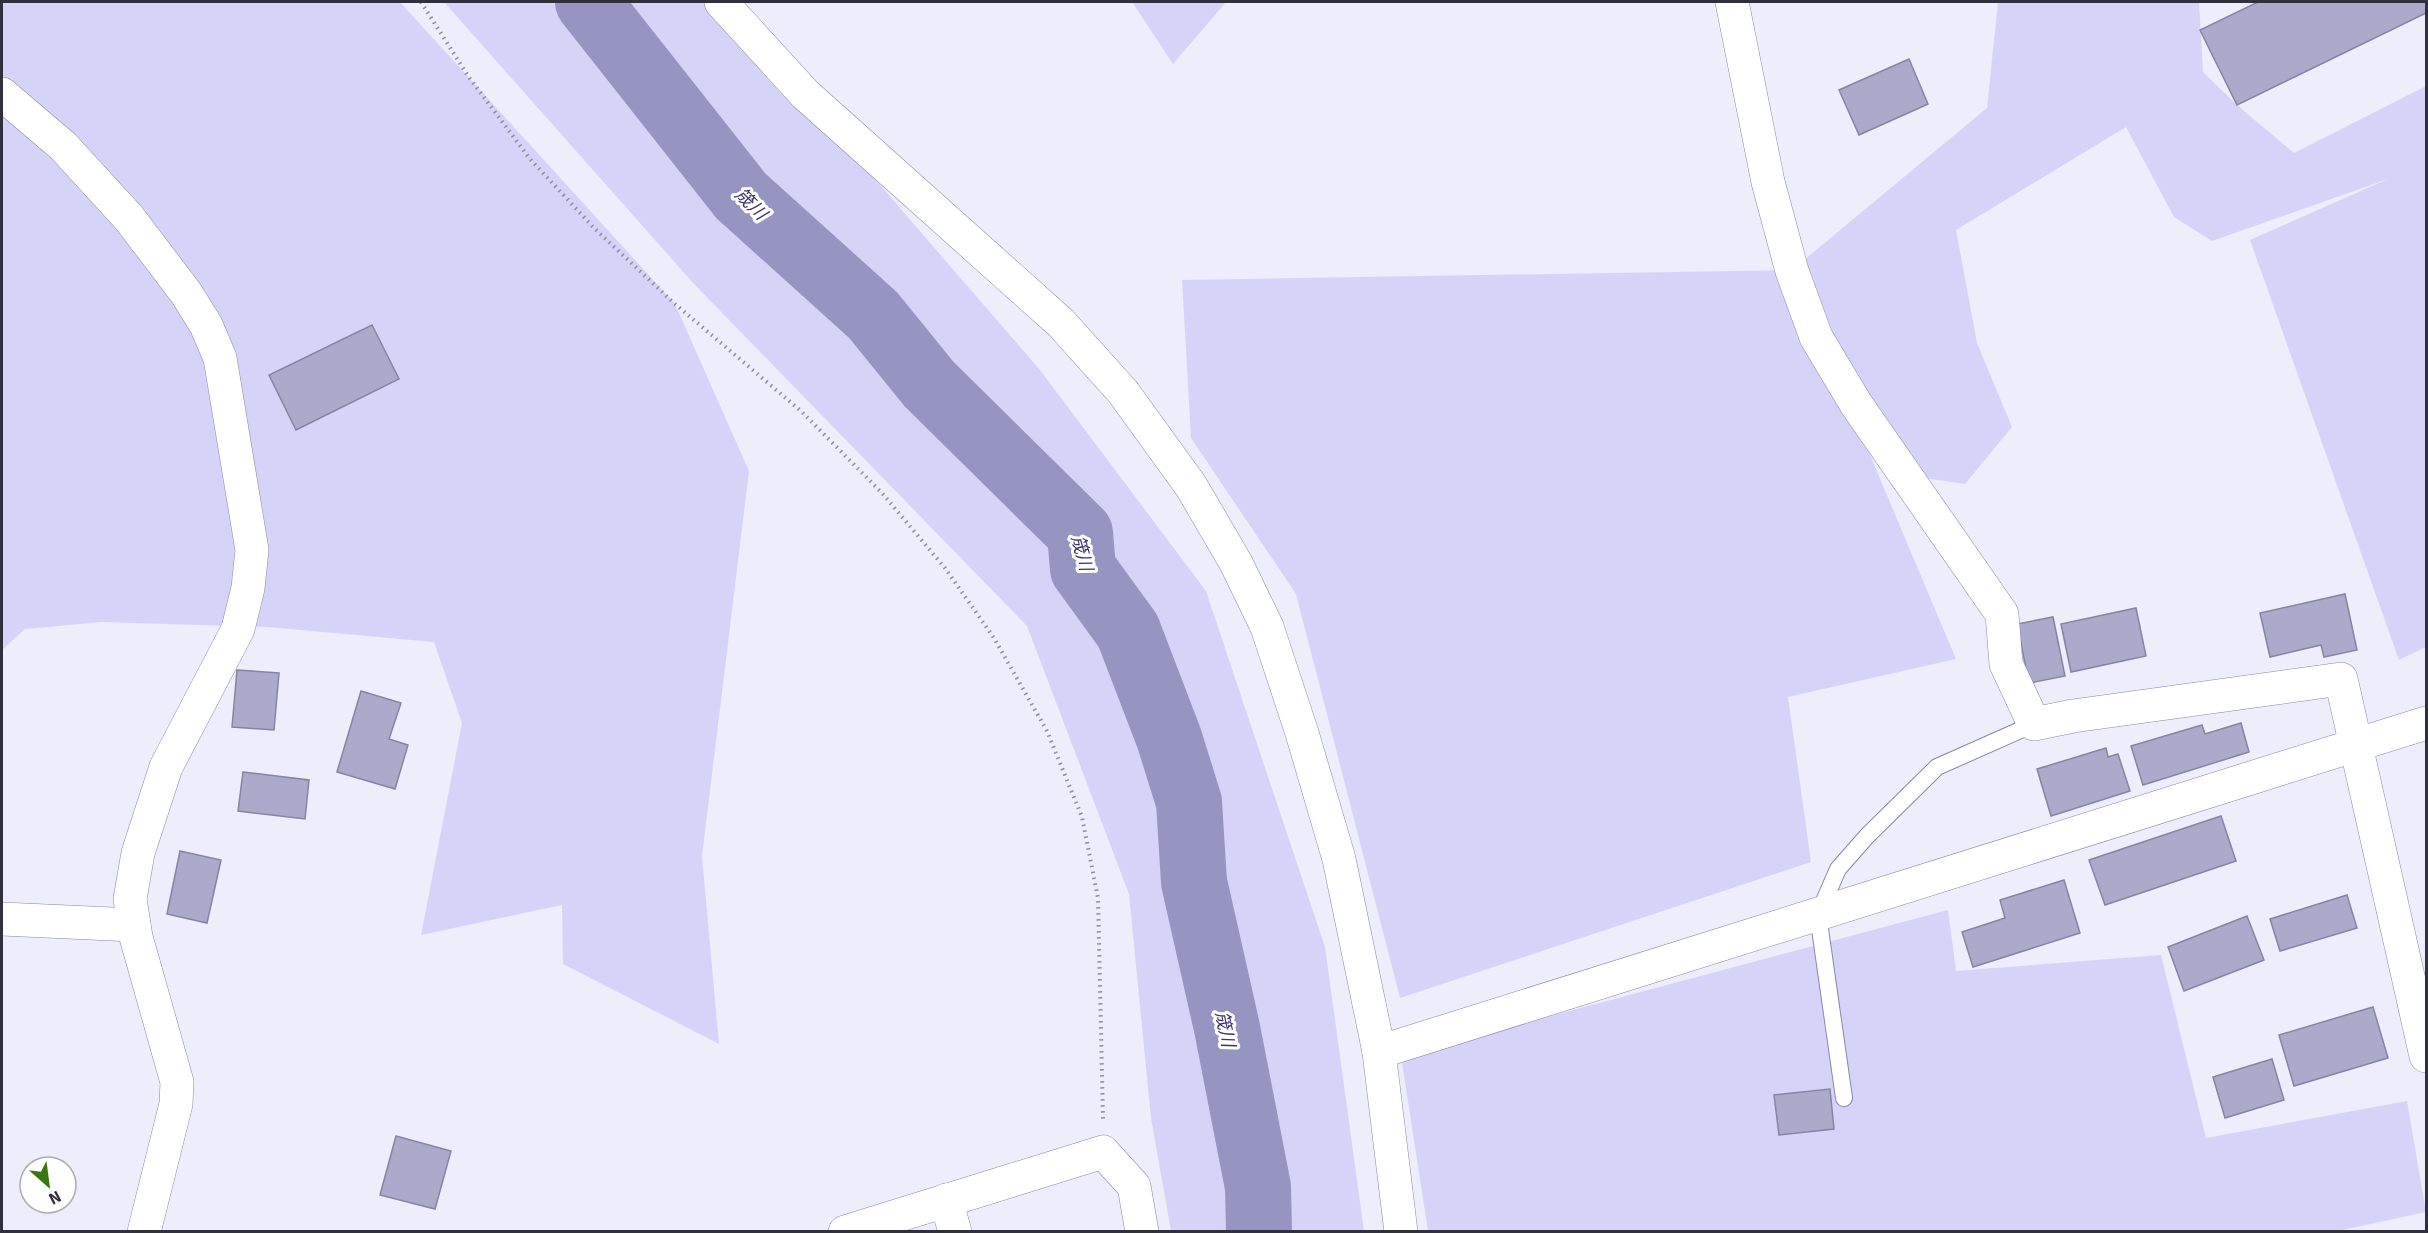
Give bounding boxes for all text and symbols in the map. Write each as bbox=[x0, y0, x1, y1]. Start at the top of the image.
water label: 筬川 bbox=[730, 183, 773, 226]
water label: 筬川 bbox=[1067, 533, 1098, 575]
water label: 筬川 bbox=[1210, 1009, 1240, 1051]
north arrow bbox=[18, 1155, 78, 1215]
text: N bbox=[45, 1186, 64, 1209]

